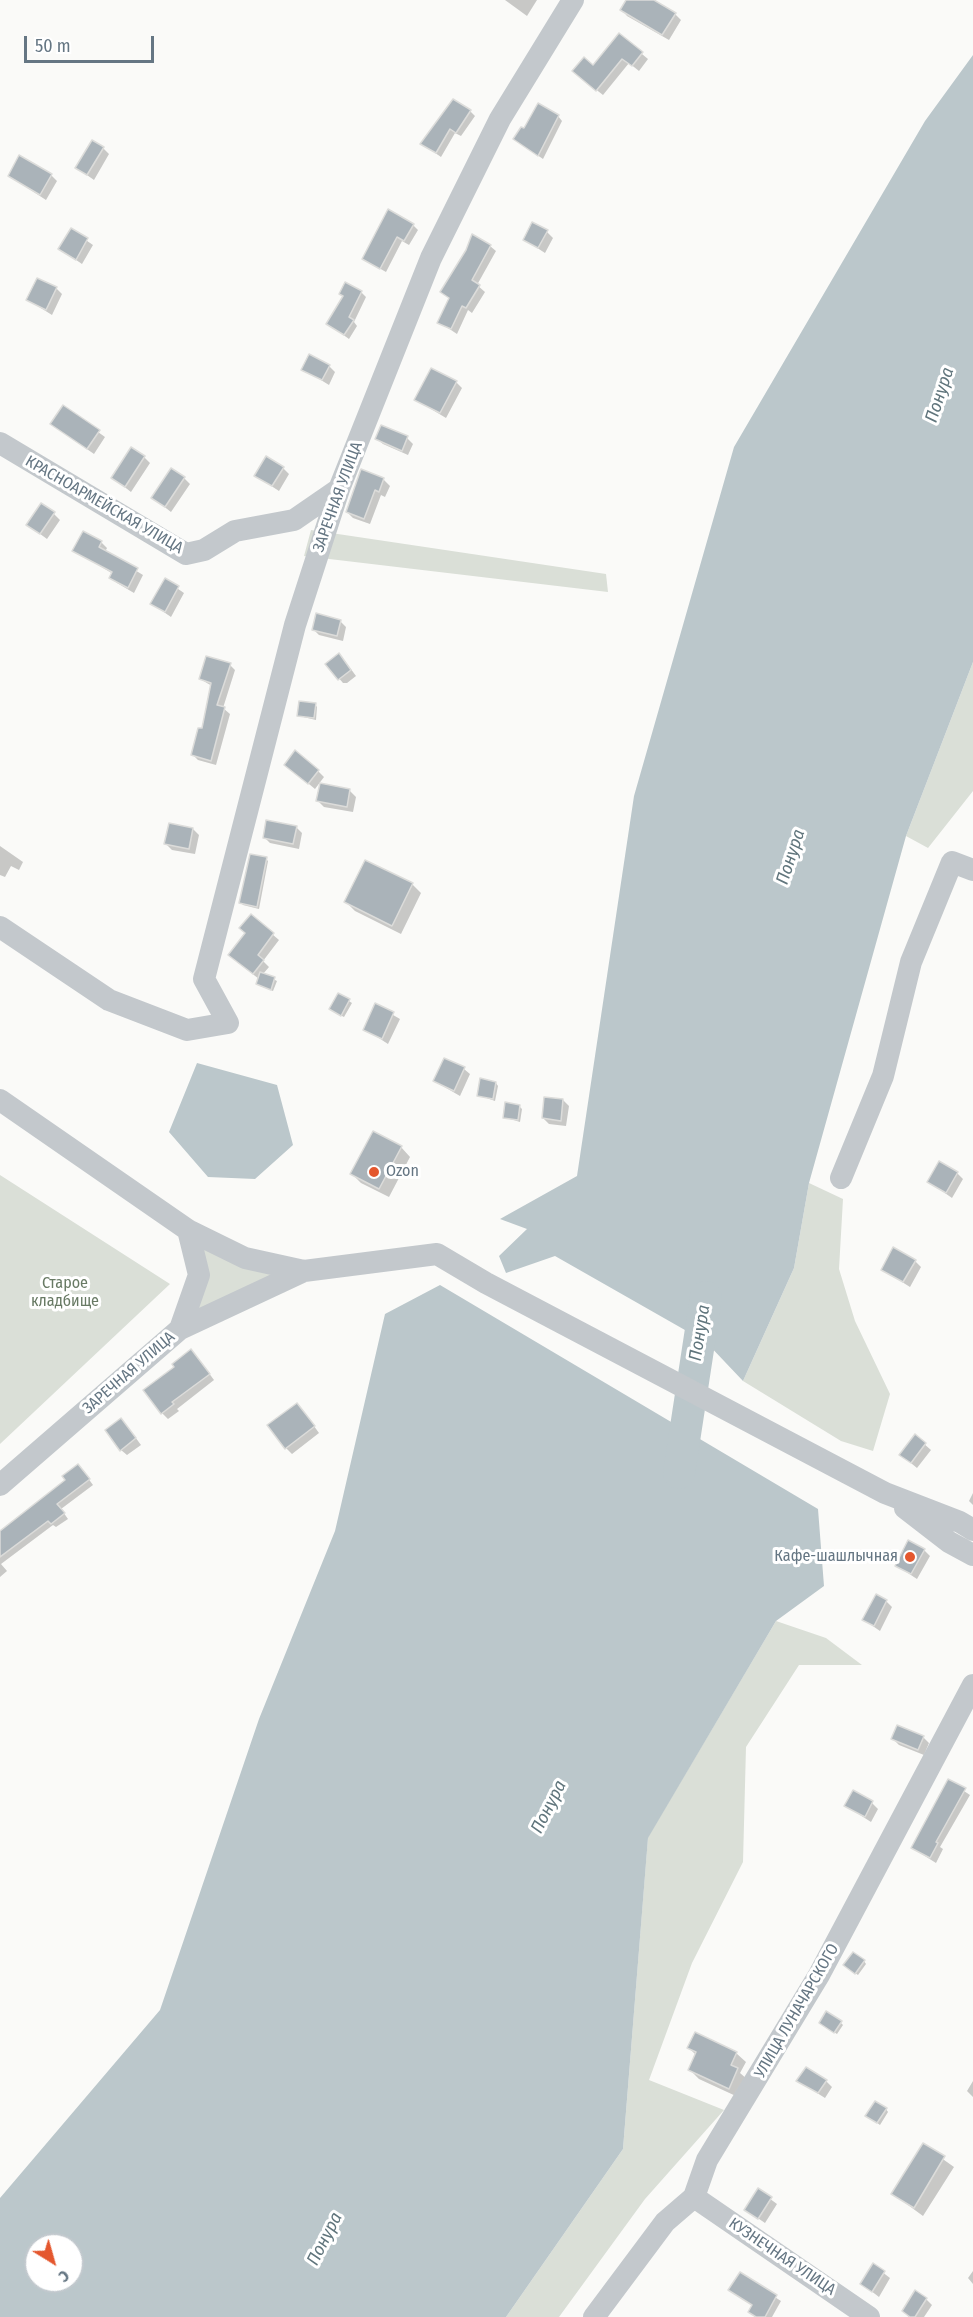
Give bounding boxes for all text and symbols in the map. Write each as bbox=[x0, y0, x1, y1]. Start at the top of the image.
scale bar bbox=[27, 24, 158, 62]
text: 50 m bbox=[35, 35, 71, 57]
water label: Понура bbox=[921, 365, 959, 425]
street label: ЗАРЕЧНАЯ УЛИЦА bbox=[309, 439, 367, 555]
street label: КРАСНОАРМЕЙСКАЯ УЛИЦА bbox=[22, 452, 186, 558]
water label: Понура bbox=[772, 827, 810, 887]
place label: Ozon bbox=[386, 1162, 419, 1182]
marker: Ozon bbox=[367, 1165, 381, 1179]
park label: Старое кладбище bbox=[31, 1274, 99, 1312]
water label: Понура bbox=[685, 1303, 715, 1363]
street label: ЗАРЕЧНАЯ УЛИЦА bbox=[79, 1328, 179, 1418]
place label: Кафе-шашлычная bbox=[774, 1547, 898, 1567]
marker: Кафе-шашлычная bbox=[903, 1550, 917, 1564]
water label: Понура bbox=[527, 1777, 571, 1837]
street label: УЛИЦА ЛУНАЧАРСКОГО bbox=[751, 1940, 843, 2082]
water label: Понура bbox=[303, 2209, 347, 2269]
street label: КУЗНЕЧНАЯ УЛИЦА bbox=[725, 2214, 839, 2300]
north arrow bbox=[24, 2233, 84, 2293]
text: С bbox=[55, 2266, 73, 2286]

